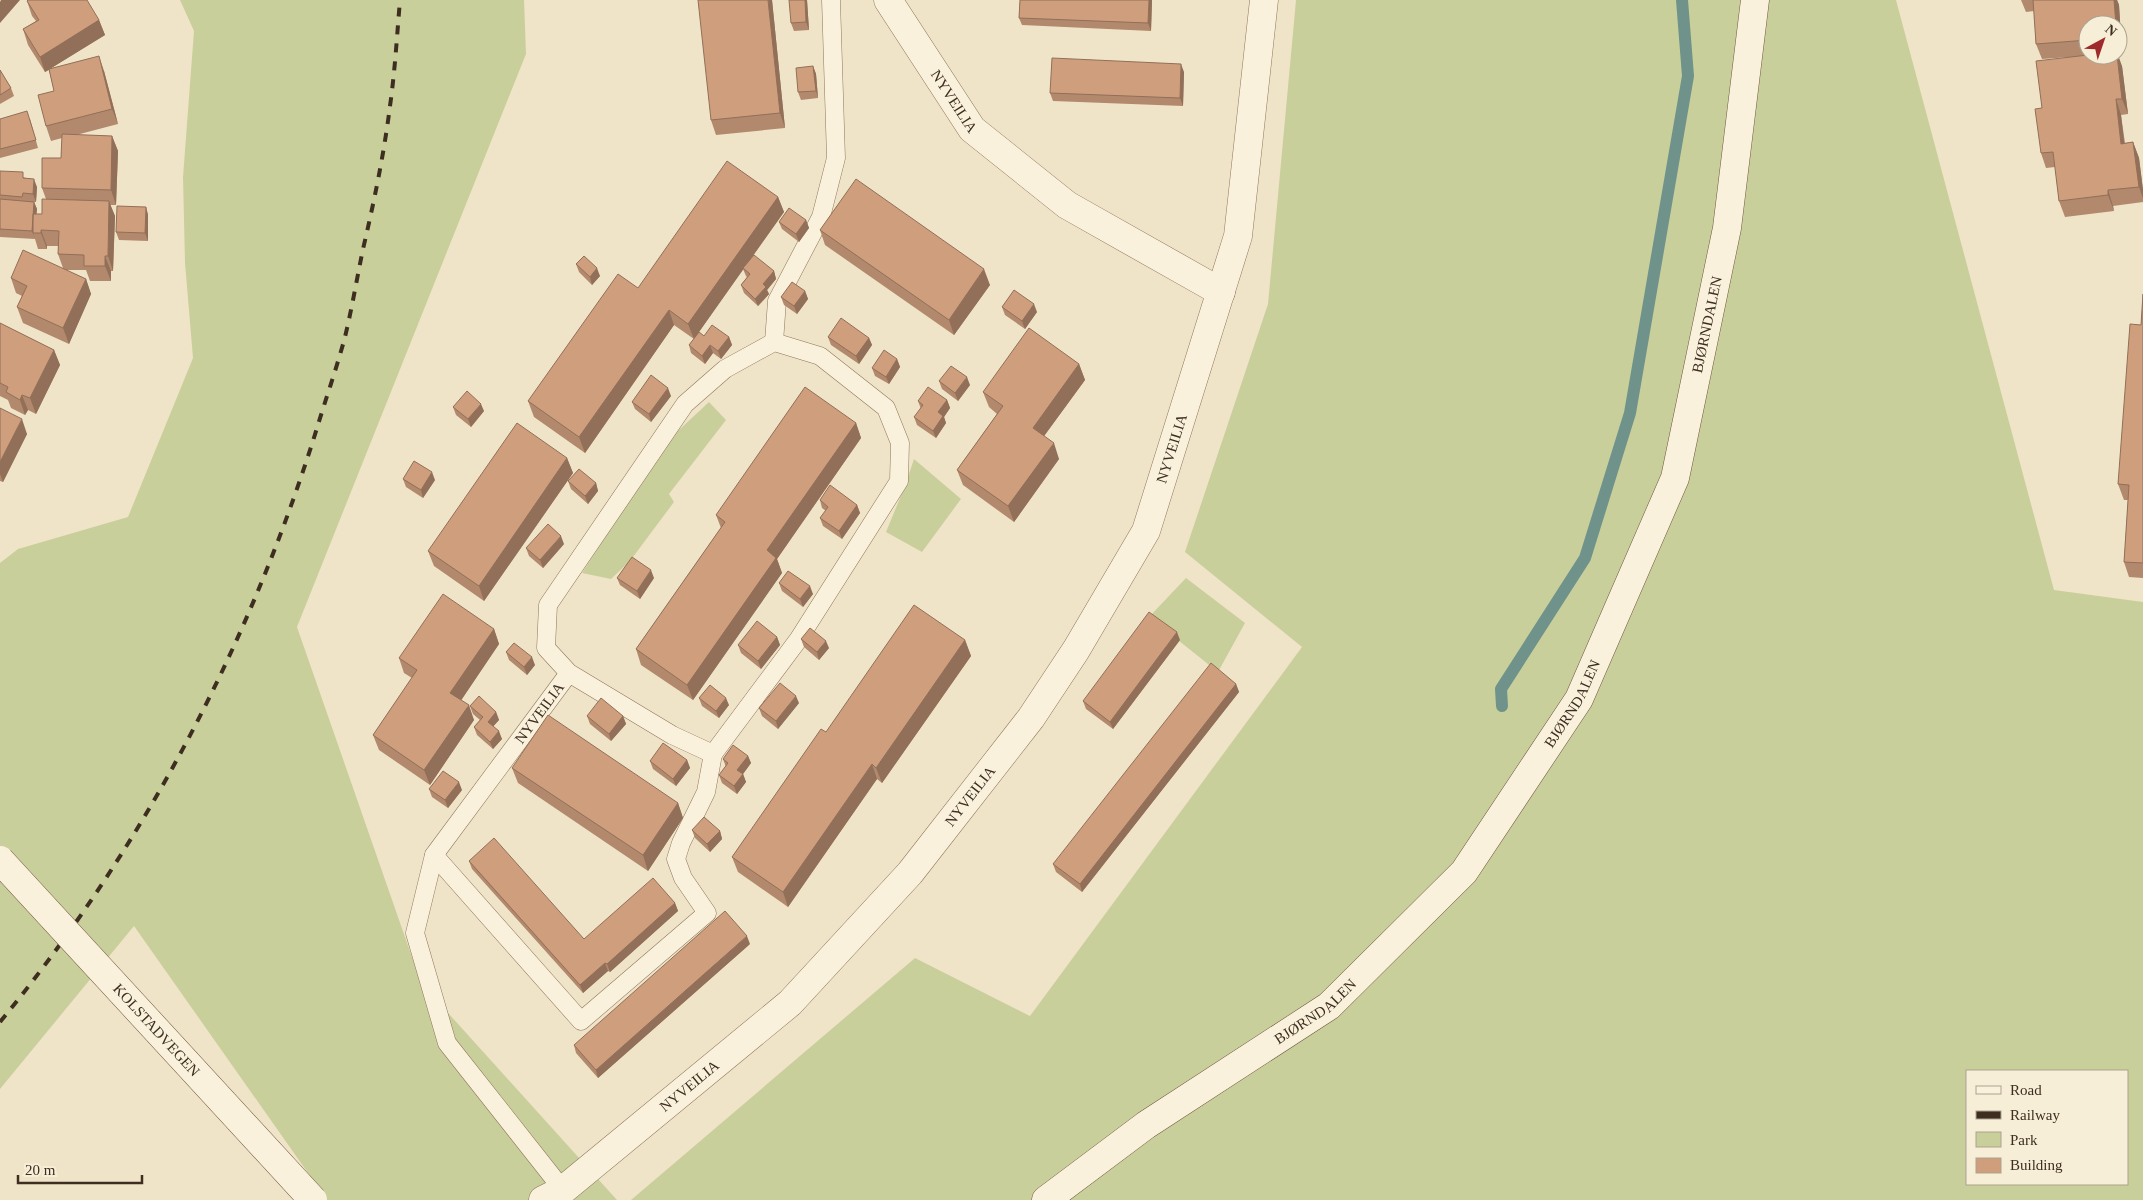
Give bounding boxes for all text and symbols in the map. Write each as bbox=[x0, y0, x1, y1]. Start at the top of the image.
north arrow bbox=[2078, 15, 2128, 65]
text: N bbox=[2102, 21, 2120, 39]
street label: NYVEILIA bbox=[928, 67, 980, 136]
street label: BJØRNDALEN bbox=[1689, 275, 1725, 374]
street label: NYVEILIA bbox=[1153, 412, 1190, 485]
street label: BJØRNDALEN bbox=[1541, 657, 1603, 750]
street label: NYVEILIA bbox=[512, 679, 567, 746]
street label: NYVEILIA bbox=[942, 763, 999, 829]
street label: BJØRNDALEN bbox=[1271, 976, 1360, 1047]
street label: KOLSTADVEGEN bbox=[110, 980, 203, 1080]
street label: NYVEILIA bbox=[657, 1057, 722, 1115]
legend bbox=[1966, 1070, 2128, 1185]
text: Road bbox=[2010, 1082, 2042, 1098]
text: Railway bbox=[2010, 1107, 2060, 1123]
text: Park bbox=[2010, 1132, 2038, 1148]
scale bar bbox=[18, 1152, 141, 1184]
text: Building bbox=[2010, 1157, 2063, 1173]
text: 20 m bbox=[25, 1162, 56, 1178]

